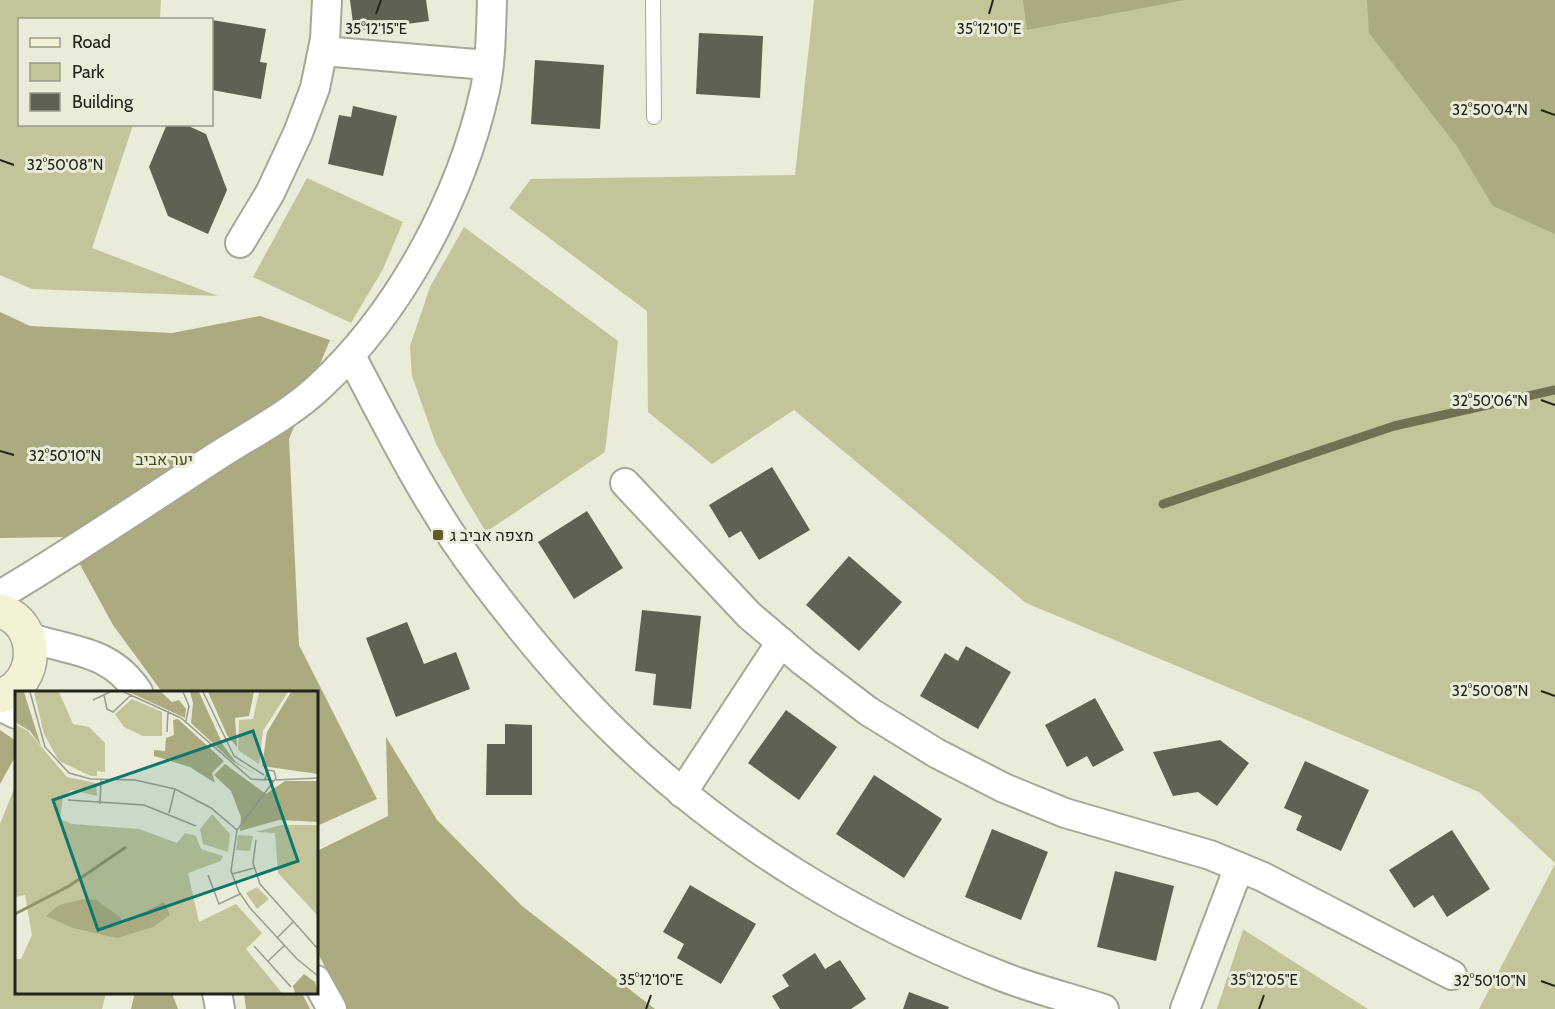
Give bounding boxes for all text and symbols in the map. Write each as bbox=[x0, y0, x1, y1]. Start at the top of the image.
legend bbox=[18, 18, 213, 126]
text: 35°12'15"E bbox=[345, 20, 407, 38]
text: 35°12'10"E bbox=[957, 20, 1021, 38]
text: Road bbox=[72, 31, 111, 53]
text: Park bbox=[72, 61, 105, 83]
text: Building bbox=[72, 91, 134, 113]
text: 32°50'04"N bbox=[1452, 101, 1528, 119]
text: 32°50'08"N bbox=[27, 156, 103, 174]
text: 32°50'06"N bbox=[1452, 392, 1528, 410]
text: 32°50'10"N bbox=[29, 447, 101, 465]
park label: יער אביב bbox=[135, 450, 193, 469]
place label: מצפה אביב ג bbox=[450, 526, 534, 545]
marker: מצפה אביב ג bbox=[431, 528, 445, 542]
text: 32°50'08"N bbox=[1452, 682, 1528, 700]
inset map bbox=[15, 691, 318, 994]
text: 35°12'10"E bbox=[619, 971, 683, 989]
text: 35°12'05"E bbox=[1230, 971, 1298, 989]
text: 32°50'10"N bbox=[1454, 972, 1526, 990]

